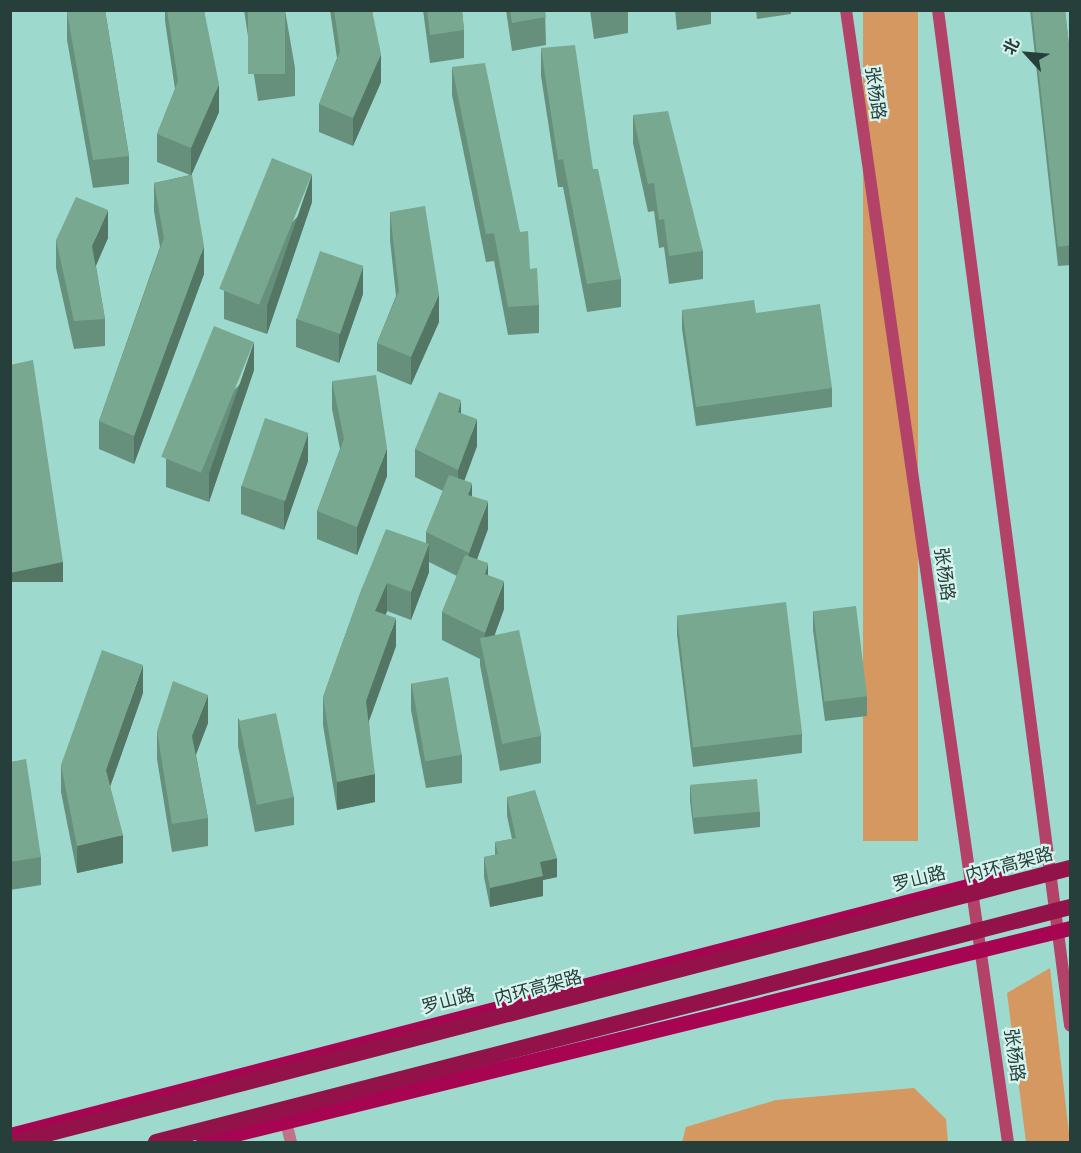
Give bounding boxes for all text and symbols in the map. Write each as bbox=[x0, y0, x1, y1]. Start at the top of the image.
north arrow bbox=[997, 24, 1057, 84]
text: 北 bbox=[997, 34, 1024, 58]
street label: 张杨路 bbox=[862, 65, 890, 121]
street label: 张杨路 bbox=[931, 546, 959, 602]
street label: 内环高架路 bbox=[963, 842, 1055, 886]
street label: 罗山路 bbox=[890, 861, 948, 895]
street label: 内环高架路 bbox=[492, 965, 584, 1009]
street label: 罗山路 bbox=[419, 983, 477, 1017]
street label: 张杨路 bbox=[1001, 1027, 1029, 1083]

